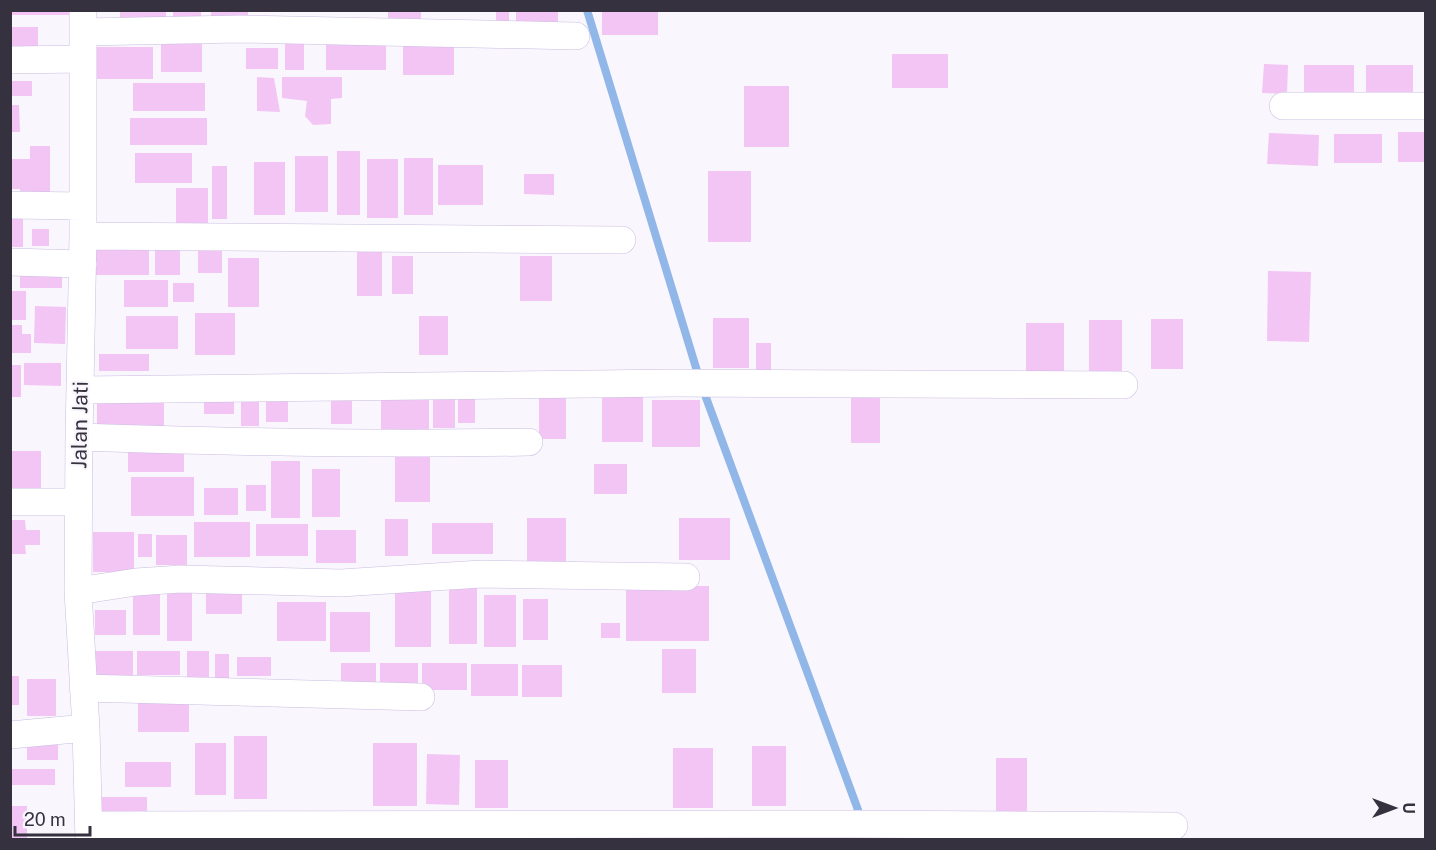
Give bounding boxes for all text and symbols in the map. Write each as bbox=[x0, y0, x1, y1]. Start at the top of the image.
street label: Jalan Jati bbox=[66, 381, 93, 469]
north arrow bbox=[1364, 778, 1424, 838]
scale bar bbox=[15, 799, 90, 837]
text: U bbox=[1399, 802, 1418, 814]
text: 20 m bbox=[24, 809, 66, 830]

